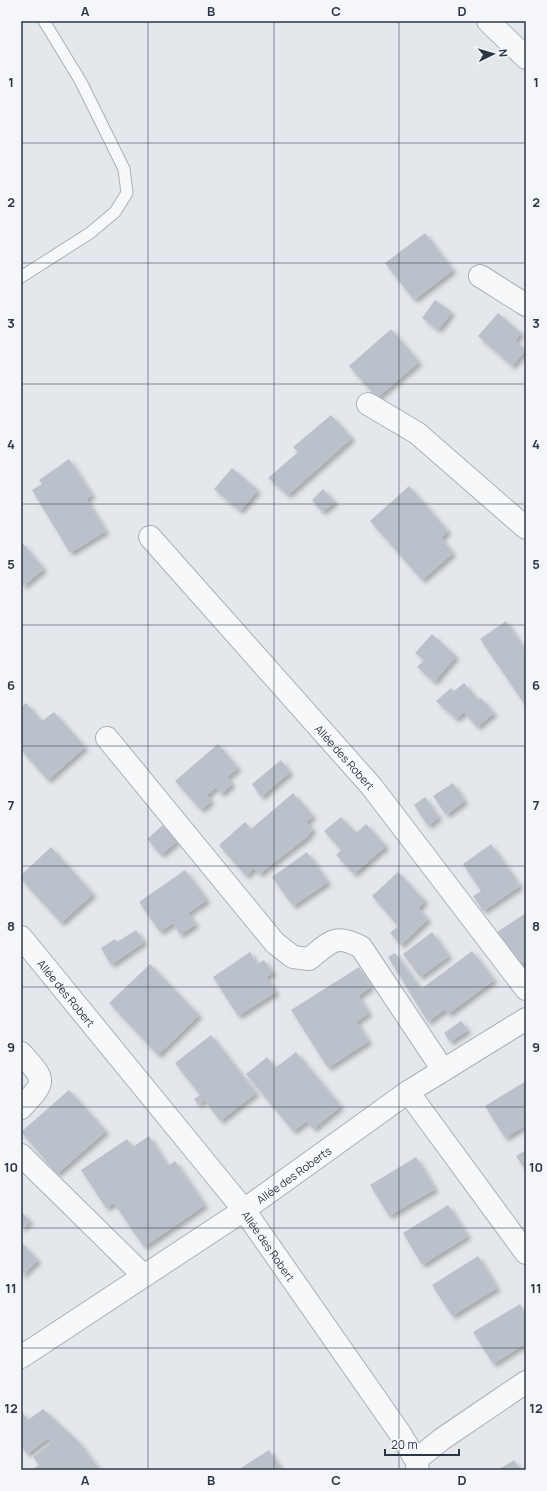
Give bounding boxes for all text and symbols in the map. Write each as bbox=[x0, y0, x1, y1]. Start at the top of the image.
text: A bbox=[81, 2, 90, 20]
text: B bbox=[207, 2, 215, 20]
text: C bbox=[331, 2, 341, 20]
text: D bbox=[457, 2, 467, 20]
north arrow bbox=[473, 34, 513, 74]
text: N bbox=[496, 48, 511, 58]
text: 1 bbox=[8, 73, 14, 91]
text: 1 bbox=[533, 73, 539, 91]
text: 2 bbox=[7, 193, 15, 211]
text: 2 bbox=[532, 193, 540, 211]
text: 3 bbox=[7, 314, 15, 332]
text: 3 bbox=[532, 314, 540, 332]
text: 4 bbox=[7, 435, 15, 453]
text: 4 bbox=[532, 435, 540, 453]
text: 5 bbox=[7, 555, 15, 573]
text: 5 bbox=[532, 555, 540, 573]
text: 6 bbox=[7, 676, 15, 694]
text: 6 bbox=[532, 676, 540, 694]
street label: Allée des Robert bbox=[312, 721, 378, 793]
text: 7 bbox=[8, 796, 15, 814]
text: 7 bbox=[533, 796, 540, 814]
text: 8 bbox=[7, 917, 15, 935]
text: 8 bbox=[532, 917, 540, 935]
street label: Allée des Robert bbox=[35, 956, 99, 1030]
text: 9 bbox=[7, 1038, 15, 1056]
text: 9 bbox=[532, 1038, 540, 1056]
street label: Allée des Roberts bbox=[253, 1142, 334, 1206]
text: 10 bbox=[4, 1158, 18, 1176]
text: 10 bbox=[529, 1158, 543, 1176]
street label: Allée des Robert bbox=[239, 1207, 299, 1284]
text: 11 bbox=[5, 1279, 17, 1297]
text: 11 bbox=[530, 1279, 542, 1297]
text: 12 bbox=[4, 1399, 18, 1417]
text: 12 bbox=[529, 1399, 543, 1417]
scale bar bbox=[385, 1431, 459, 1457]
text: 20 m bbox=[391, 1436, 418, 1453]
text: A bbox=[81, 1471, 90, 1489]
text: B bbox=[207, 1471, 215, 1489]
text: C bbox=[331, 1471, 341, 1489]
text: D bbox=[457, 1471, 467, 1489]

